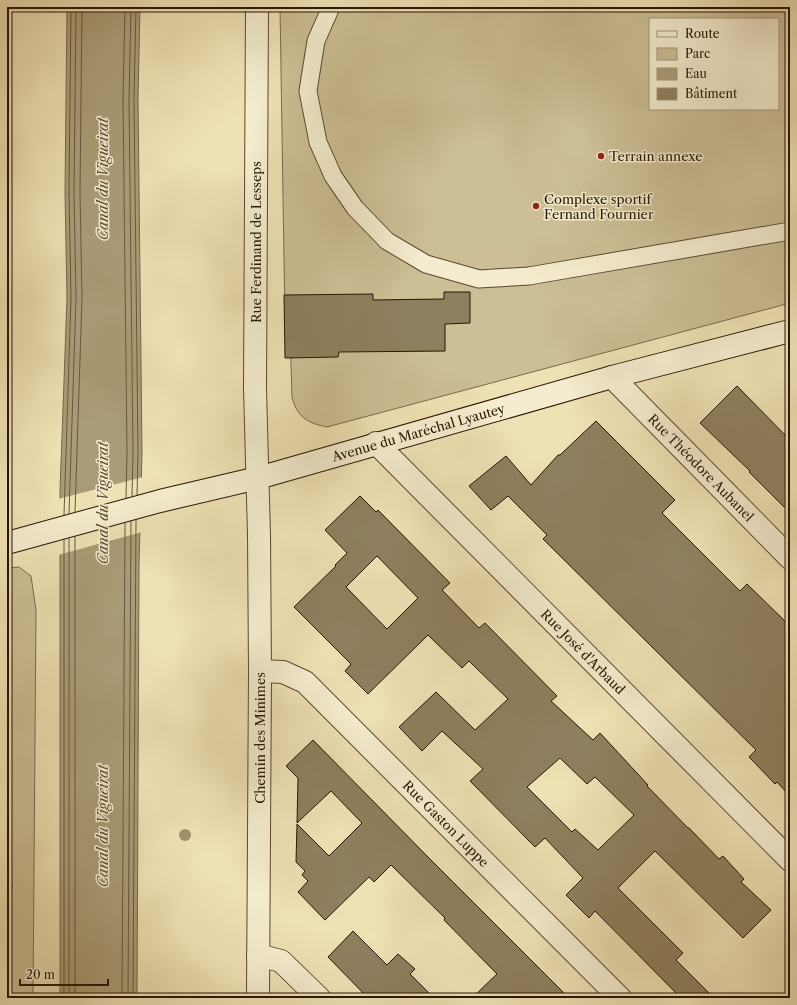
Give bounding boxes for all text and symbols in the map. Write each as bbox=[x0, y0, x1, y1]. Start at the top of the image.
legend bbox=[649, 18, 779, 110]
text: Route bbox=[685, 26, 720, 41]
text: Parc bbox=[685, 46, 710, 61]
text: Eau bbox=[685, 66, 708, 81]
text: Bâtiment bbox=[685, 86, 738, 101]
water label: Canal du Vigueirat bbox=[94, 117, 112, 240]
place label: Terrain annexe bbox=[609, 148, 703, 164]
marker: Terrain annexe bbox=[596, 151, 606, 161]
street label: Rue Ferdinand de Lesseps bbox=[248, 161, 264, 323]
place label: Complexe sportif Fernand Fournier bbox=[544, 191, 654, 222]
marker: Complexe sportif Fernand Fournier bbox=[531, 201, 541, 211]
street label: Avenue du Maréchal Lyautey bbox=[329, 400, 507, 465]
street label: Rue Théodore Aubanel bbox=[645, 411, 757, 525]
water label: Canal du Vigueirat bbox=[94, 441, 112, 564]
street label: Rue José d'Arbaud bbox=[538, 606, 629, 697]
street label: Chemin des Minimes bbox=[252, 672, 268, 804]
water label: Canal du Vigueirat bbox=[94, 764, 112, 887]
street label: Rue Gaston Luppe bbox=[400, 777, 492, 870]
scale bar bbox=[20, 961, 108, 987]
text: 20 m bbox=[26, 967, 55, 982]

